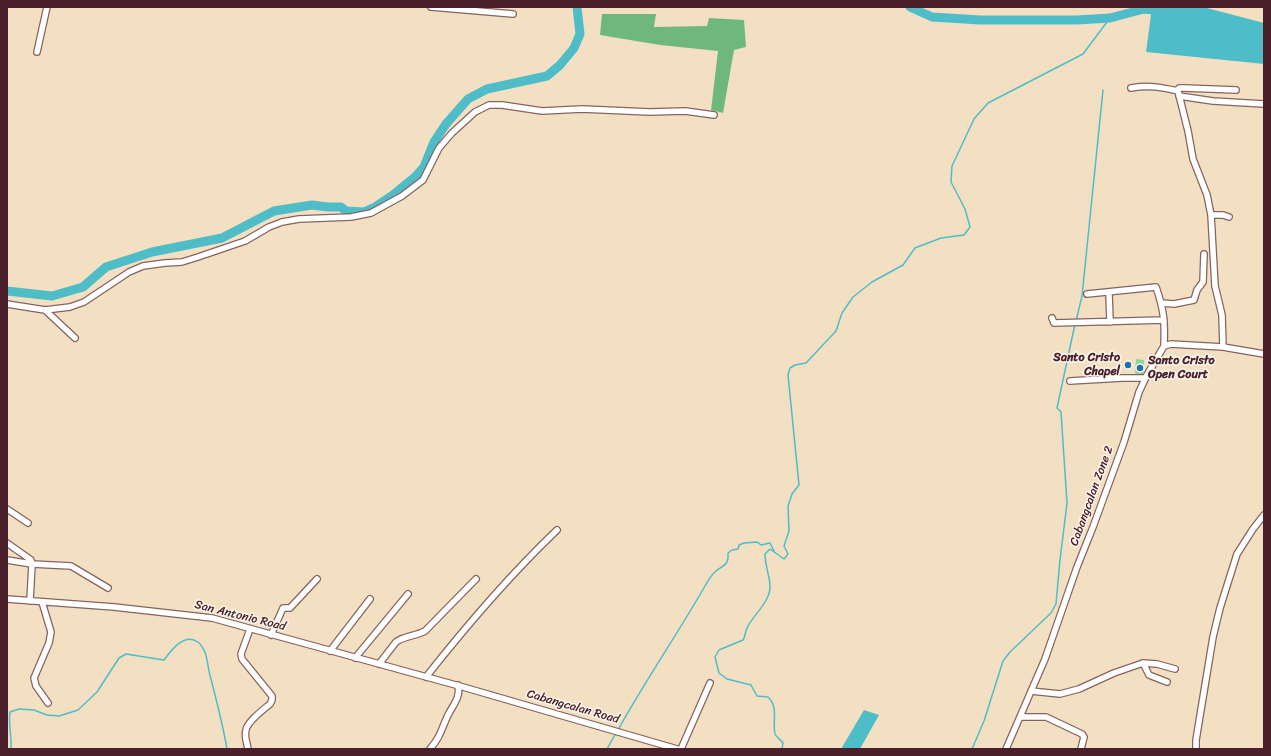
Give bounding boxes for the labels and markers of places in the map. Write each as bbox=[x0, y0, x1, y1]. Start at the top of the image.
place label: Santo Cristo Chapel bbox=[1053, 351, 1120, 379]
place label: Santo Cristo Open Court bbox=[1148, 354, 1215, 382]
marker: Santo Cristo Chapel bbox=[1123, 360, 1133, 370]
marker: Santo Cristo Open Court bbox=[1135, 363, 1145, 373]

